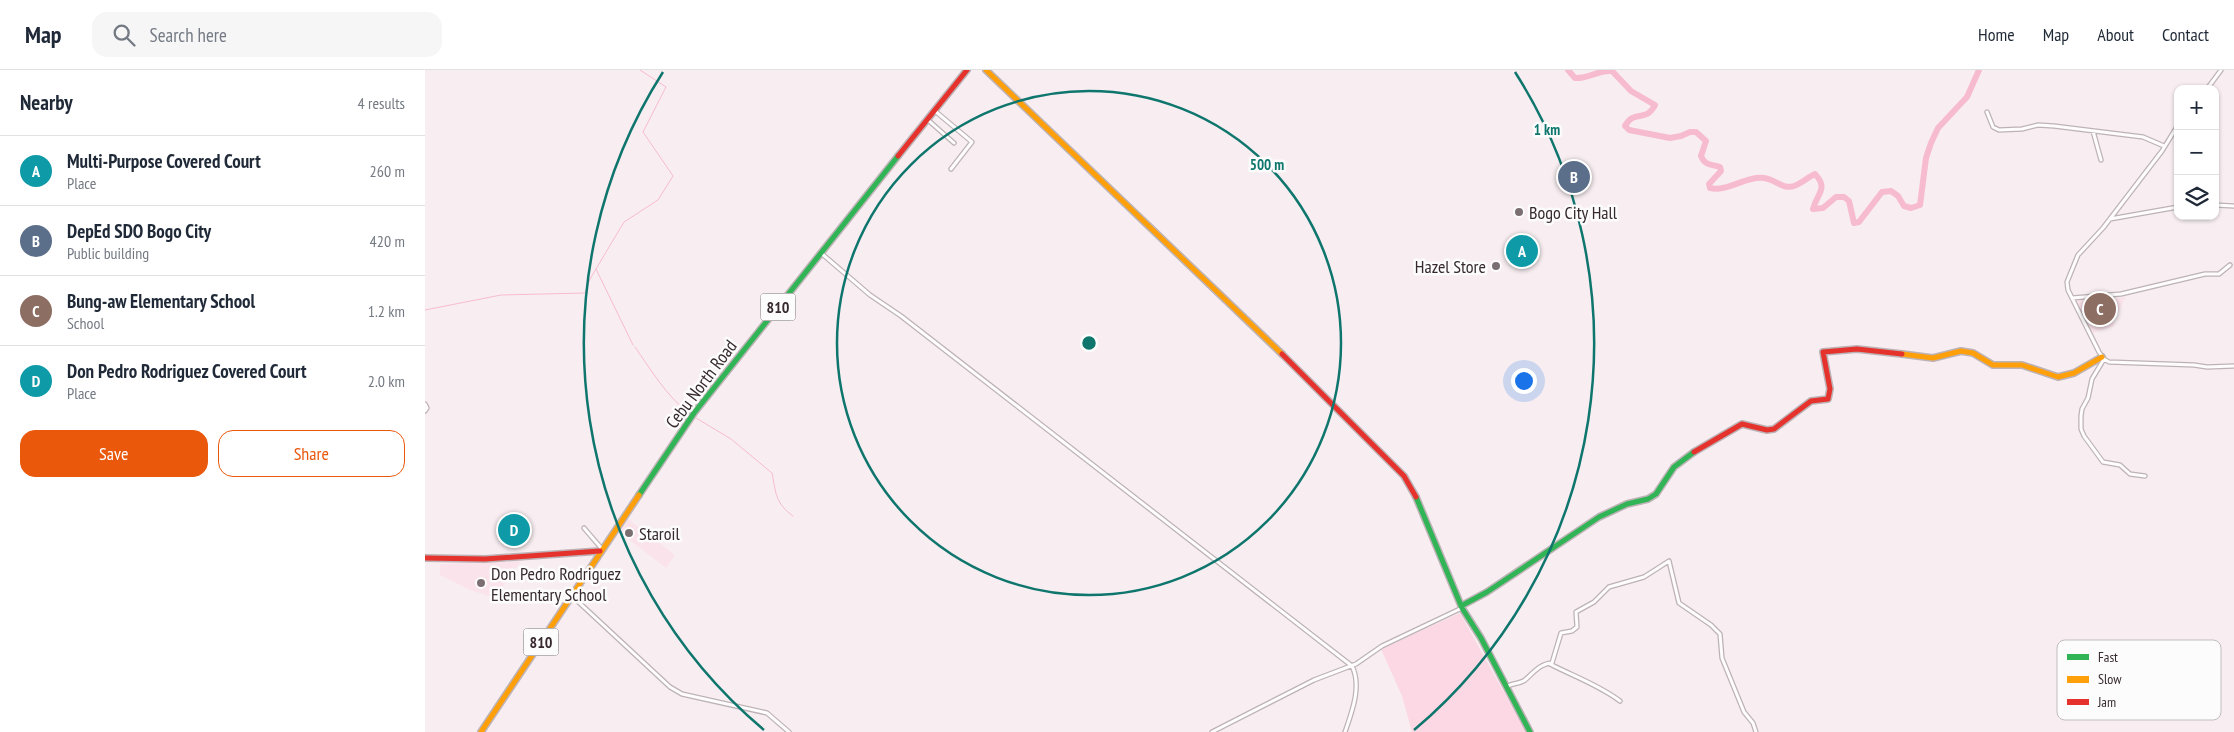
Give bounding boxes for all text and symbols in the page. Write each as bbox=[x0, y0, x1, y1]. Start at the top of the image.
search box bbox=[92, 12, 442, 57]
text: Map bbox=[25, 19, 62, 50]
icon: search bbox=[110, 21, 138, 49]
text: Search here bbox=[150, 23, 227, 47]
text: Home bbox=[1978, 23, 2015, 46]
text: Map bbox=[2043, 23, 2069, 46]
text: About bbox=[2097, 23, 2134, 46]
text: Contact bbox=[2162, 23, 2209, 46]
map controls bbox=[2174, 85, 2219, 220]
button: + bbox=[2174, 85, 2219, 130]
text: Nearby bbox=[20, 89, 73, 116]
text: 4 results bbox=[358, 93, 405, 113]
text: 1 km bbox=[1534, 120, 1560, 139]
button: − bbox=[2174, 130, 2219, 175]
text: Multi-Purpose Covered Court bbox=[67, 149, 261, 173]
text: 500 m bbox=[1250, 155, 1284, 174]
pin: B bbox=[1558, 158, 1590, 196]
text: A bbox=[32, 161, 40, 181]
text: 260 m bbox=[370, 161, 405, 181]
text: Place bbox=[67, 173, 96, 193]
button: layers bbox=[2174, 175, 2219, 220]
place label: Bogo City Hall bbox=[1529, 201, 1618, 224]
marker: Bogo City Hall bbox=[1513, 206, 1525, 218]
text: DepEd SDO Bogo City bbox=[67, 219, 211, 243]
text: B bbox=[32, 231, 40, 251]
text: 420 m bbox=[370, 231, 405, 251]
pin: A bbox=[1506, 232, 1538, 270]
text: Public building bbox=[67, 243, 149, 263]
place label: Hazel Store bbox=[1415, 255, 1486, 278]
marker: Hazel Store bbox=[1490, 260, 1502, 272]
text: Bung-aw Elementary School bbox=[67, 289, 255, 313]
pin: C bbox=[2084, 290, 2116, 328]
road number: 810 bbox=[761, 293, 795, 320]
text: C bbox=[32, 301, 40, 321]
text: 1.2 km bbox=[368, 301, 405, 321]
text: School bbox=[67, 313, 104, 333]
centre of rings bbox=[1080, 334, 1098, 352]
street label: Cebu North Road bbox=[660, 335, 742, 433]
text: Don Pedro Rodriguez Covered Court bbox=[67, 359, 307, 383]
your location bbox=[1511, 368, 1537, 394]
text: D bbox=[32, 371, 40, 391]
text: 2.0 km bbox=[368, 371, 405, 391]
text: Place bbox=[67, 383, 96, 403]
button: Save bbox=[20, 430, 208, 477]
button: Share bbox=[218, 430, 405, 477]
pin: D bbox=[498, 511, 530, 549]
place label: Staroil bbox=[639, 522, 680, 545]
marker: Staroil bbox=[623, 527, 635, 539]
place label: Don Pedro Rodriguez Elementary School bbox=[491, 562, 621, 606]
marker: Don Pedro Rodriguez Elementary School bbox=[475, 577, 487, 589]
road number: 810 bbox=[523, 628, 559, 656]
legend bbox=[2057, 640, 2221, 720]
text: Fast bbox=[2098, 648, 2118, 666]
text: Slow bbox=[2098, 670, 2122, 688]
text: Jam bbox=[2097, 693, 2116, 711]

